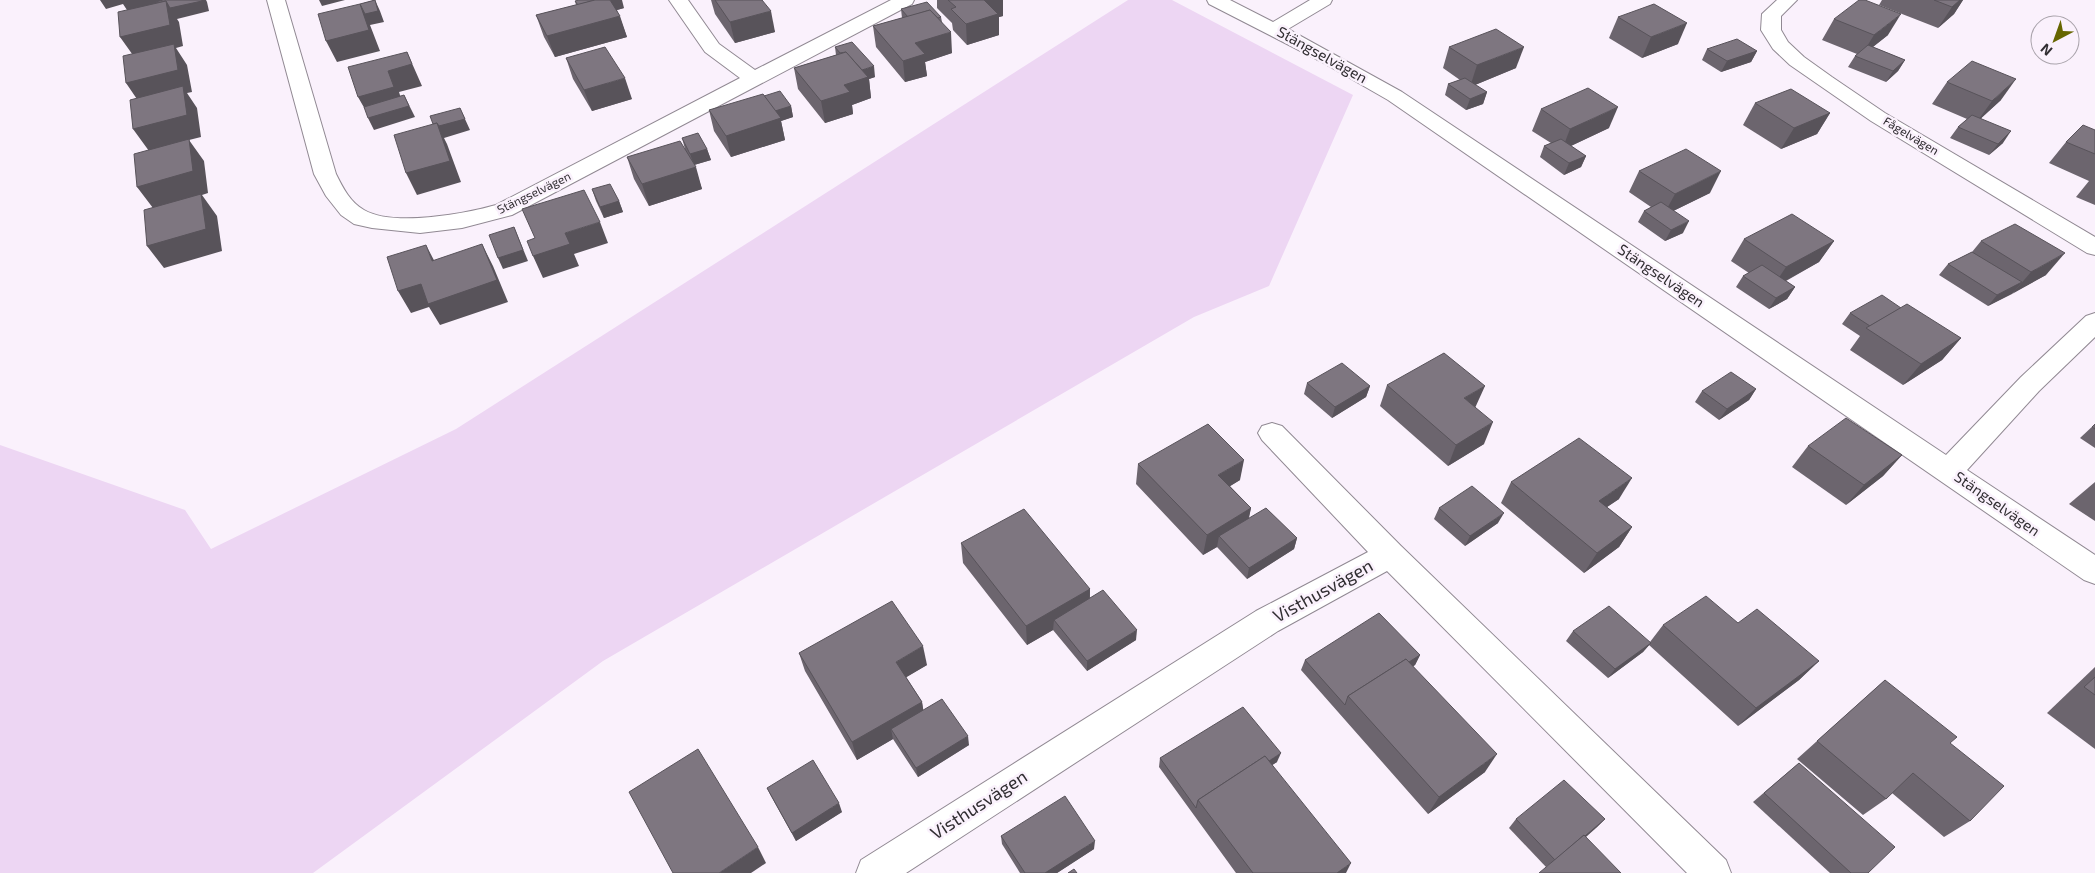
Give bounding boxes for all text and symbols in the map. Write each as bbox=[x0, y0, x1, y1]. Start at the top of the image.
north arrow bbox=[2030, 15, 2080, 65]
street label: Stängselvägen bbox=[1274, 22, 1371, 86]
text: N bbox=[2037, 40, 2056, 60]
street label: Fågelvägen bbox=[1881, 113, 1942, 157]
street label: Stängselvägen bbox=[494, 168, 573, 216]
street label: Stängselvägen bbox=[1615, 240, 1708, 311]
street label: Stängselvägen bbox=[1951, 467, 2044, 539]
street label: Visthusvägen bbox=[1269, 554, 1376, 627]
street label: Visthusvägen bbox=[926, 765, 1031, 844]

